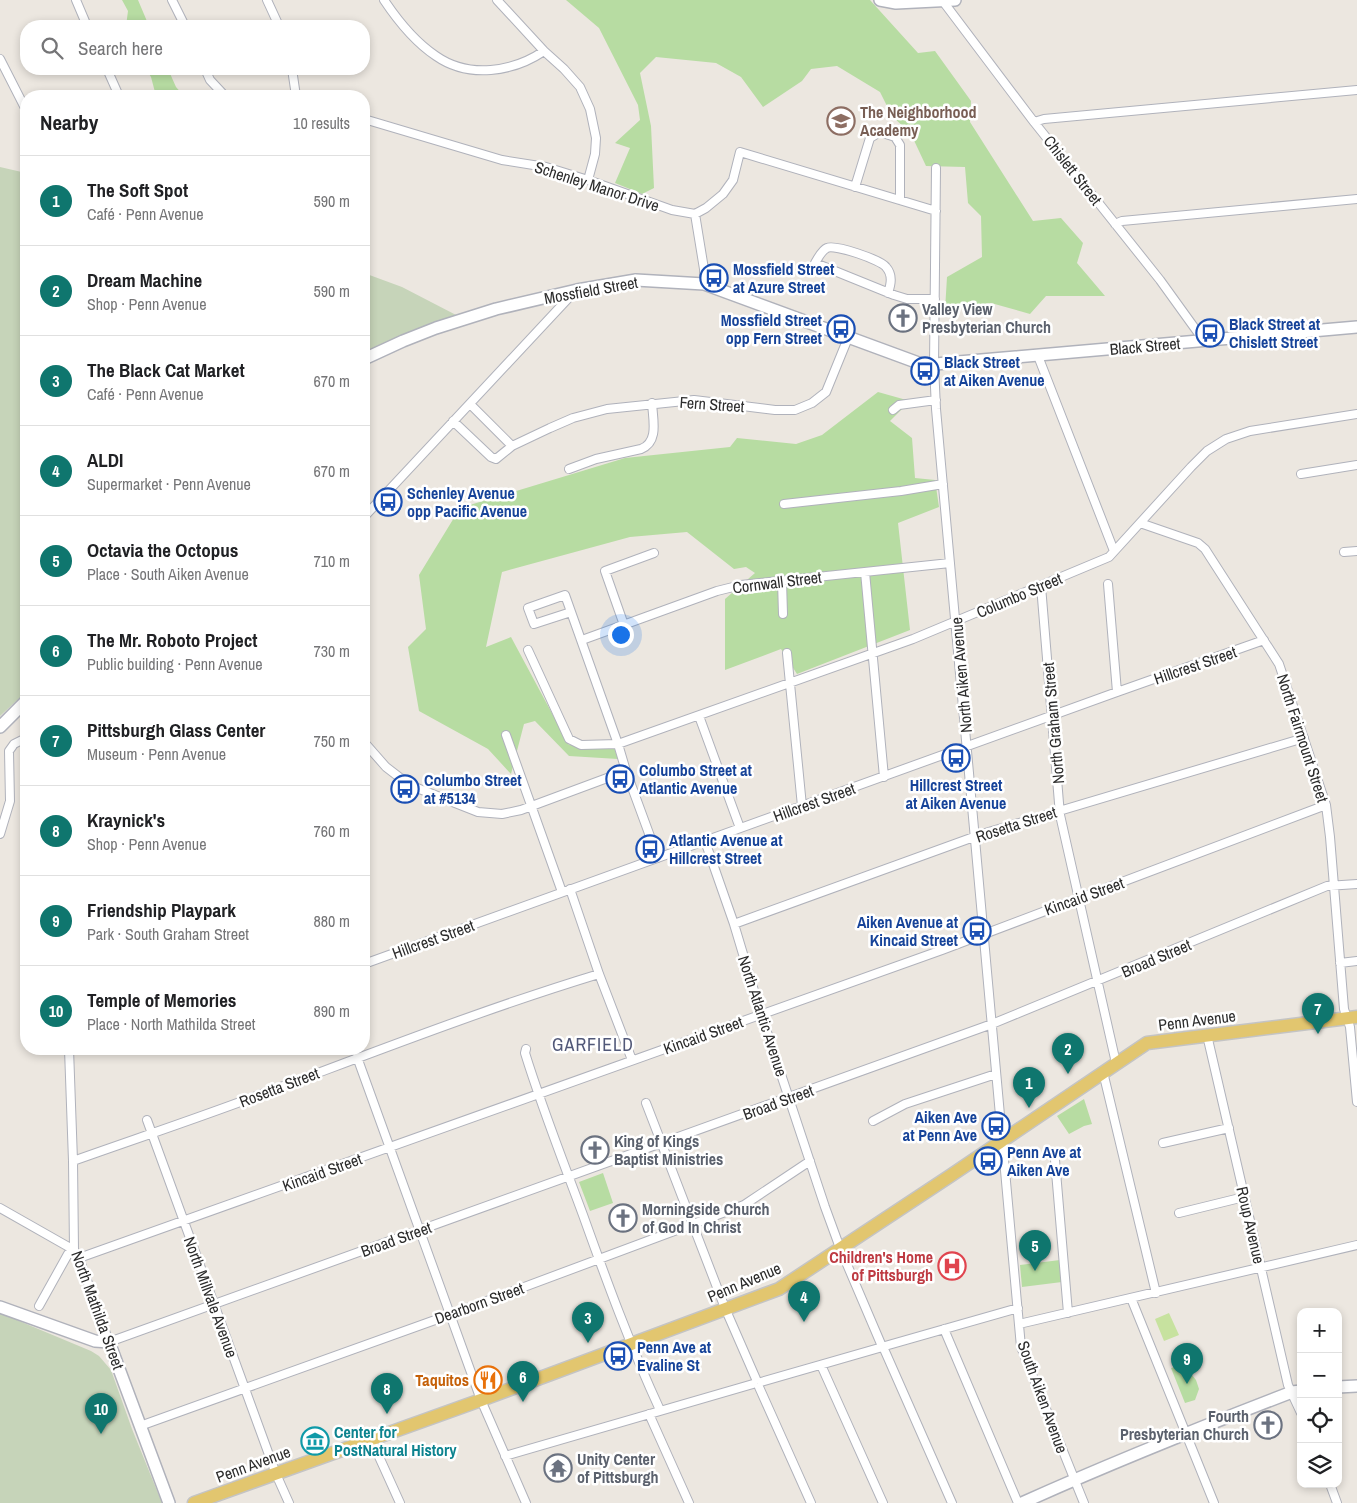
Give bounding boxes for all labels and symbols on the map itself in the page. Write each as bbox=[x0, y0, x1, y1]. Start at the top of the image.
place label: The Neighborhood Academy bbox=[860, 101, 977, 141]
school or university icon: The Neighborhood Academy bbox=[826, 106, 856, 136]
street label: Chislett Street bbox=[1039, 130, 1107, 210]
street label: Schenley Manor Drive bbox=[532, 155, 662, 217]
place label: Mossfield Street at Azure Street bbox=[733, 258, 835, 298]
bus stop icon: Mossfield Street at Azure Street bbox=[699, 263, 729, 293]
street label: Mossfield Street bbox=[542, 271, 640, 309]
place label: Valley View Presbyterian Church bbox=[922, 298, 1051, 338]
church icon: Valley View Presbyterian Church bbox=[888, 303, 918, 333]
place label: Mossfield Street opp Fern Street bbox=[721, 309, 823, 349]
place label: Black Street at Chislett Street bbox=[1229, 313, 1321, 353]
bus stop icon: Mossfield Street opp Fern Street bbox=[826, 314, 856, 344]
bus stop icon: Black Street at Chislett Street bbox=[1195, 318, 1225, 348]
street label: Black Street bbox=[1109, 332, 1182, 360]
place label: Black Street at Aiken Avenue bbox=[944, 351, 1045, 391]
bus stop icon: Black Street at Aiken Avenue bbox=[910, 356, 940, 386]
street label: Fern Street bbox=[679, 391, 746, 417]
place label: Schenley Avenue opp Pacific Avenue bbox=[407, 482, 527, 522]
bus stop icon: Schenley Avenue opp Pacific Avenue bbox=[373, 487, 403, 517]
street label: Cornwall Street bbox=[731, 566, 823, 598]
street label: Columbo Street bbox=[973, 567, 1066, 623]
street label: North Aiken Avenue bbox=[945, 616, 977, 734]
your location bbox=[608, 622, 634, 648]
street label: Hillcrest Street bbox=[1151, 640, 1240, 689]
street label: North Graham Street bbox=[1037, 661, 1069, 785]
street label: North Fairmount Street bbox=[1272, 671, 1334, 805]
bus stop icon: Hillcrest Street at Aiken Avenue bbox=[941, 743, 971, 773]
place label: Columbo Street at Atlantic Avenue bbox=[639, 759, 753, 799]
bus stop icon: Columbo Street at Atlantic Avenue bbox=[605, 764, 635, 794]
place label: Columbo Street at #5134 bbox=[424, 769, 522, 809]
bus stop icon: Columbo Street at #5134 bbox=[390, 774, 420, 804]
place label: Hillcrest Street at Aiken Avenue bbox=[906, 774, 1006, 814]
street label: Hillcrest Street bbox=[770, 777, 859, 827]
street label: Rosetta Street bbox=[973, 800, 1060, 847]
place label: Atlantic Avenue at Hillcrest Street bbox=[669, 829, 783, 869]
bus stop icon: Atlantic Avenue at Hillcrest Street bbox=[635, 834, 665, 864]
street label: Kincaid Street bbox=[1041, 871, 1127, 921]
place label: Aiken Avenue at Kincaid Street bbox=[857, 911, 959, 951]
street label: Hillcrest Street bbox=[389, 914, 478, 964]
bus stop icon: Aiken Avenue at Kincaid Street bbox=[962, 916, 992, 946]
street label: Broad Street bbox=[1118, 933, 1195, 983]
street label: North Atlantic Avenue bbox=[733, 953, 793, 1079]
pin: 7 bbox=[1302, 993, 1334, 1034]
street label: Penn Avenue bbox=[1157, 1004, 1237, 1036]
street label: Kincaid Street bbox=[660, 1010, 746, 1060]
district label: GARFIELD bbox=[552, 1032, 634, 1057]
pin: 2 bbox=[1052, 1033, 1084, 1074]
street label: Rosetta Street bbox=[236, 1062, 322, 1112]
pin: 1 bbox=[1013, 1067, 1045, 1108]
street label: Broad Street bbox=[740, 1079, 817, 1125]
place label: Aiken Ave at Penn Ave bbox=[903, 1106, 977, 1146]
bus stop icon: Aiken Ave at Penn Ave bbox=[981, 1111, 1011, 1141]
place label: King of Kings Baptist Ministries bbox=[614, 1130, 723, 1170]
church icon: King of Kings Baptist Ministries bbox=[580, 1135, 610, 1165]
place label: Penn Ave at Aiken Ave bbox=[1007, 1141, 1082, 1181]
bus stop icon: Penn Ave at Aiken Ave bbox=[973, 1146, 1003, 1176]
street label: Kincaid Street bbox=[279, 1147, 365, 1197]
street label: Roup Avenue bbox=[1231, 1184, 1271, 1266]
place label: Morningside Church of God In Christ bbox=[642, 1198, 770, 1238]
church icon: Morningside Church of God In Christ bbox=[608, 1203, 638, 1233]
street label: Broad Street bbox=[358, 1216, 435, 1262]
pin: 5 bbox=[1019, 1230, 1051, 1271]
street label: North Millvale Avenue bbox=[179, 1233, 243, 1361]
place label: Children's Home of Pittsburgh bbox=[829, 1246, 933, 1286]
street label: North Mathilda Street bbox=[66, 1248, 130, 1373]
hospital icon: Children's Home of Pittsburgh bbox=[937, 1251, 967, 1281]
street label: Penn Avenue bbox=[704, 1257, 784, 1307]
street label: Dearborn Street bbox=[431, 1277, 527, 1329]
pin: 4 bbox=[788, 1281, 820, 1322]
pin: 3 bbox=[572, 1302, 604, 1343]
place label: Penn Ave at Evaline St bbox=[637, 1336, 712, 1376]
street label: South Aiken Avenue bbox=[1012, 1338, 1074, 1456]
bus stop icon: Penn Ave at Evaline St bbox=[603, 1341, 633, 1371]
pin: 9 bbox=[1171, 1343, 1203, 1384]
pin: 6 bbox=[507, 1361, 539, 1402]
restaurant icon: Taquitos bbox=[473, 1365, 503, 1395]
place label: Taquitos bbox=[415, 1369, 469, 1391]
pin: 8 bbox=[371, 1373, 403, 1414]
pin: 10 bbox=[85, 1393, 117, 1434]
place label: Fourth Presbyterian Church bbox=[1120, 1405, 1249, 1445]
church icon: Fourth Presbyterian Church bbox=[1253, 1410, 1283, 1440]
place label: Center for PostNatural History bbox=[334, 1421, 457, 1461]
museum icon: Center for PostNatural History bbox=[300, 1426, 330, 1456]
street label: Penn Avenue bbox=[213, 1440, 293, 1488]
place label: Unity Center of Pittsburgh bbox=[577, 1448, 659, 1488]
temple icon: Unity Center of Pittsburgh bbox=[543, 1453, 573, 1483]

